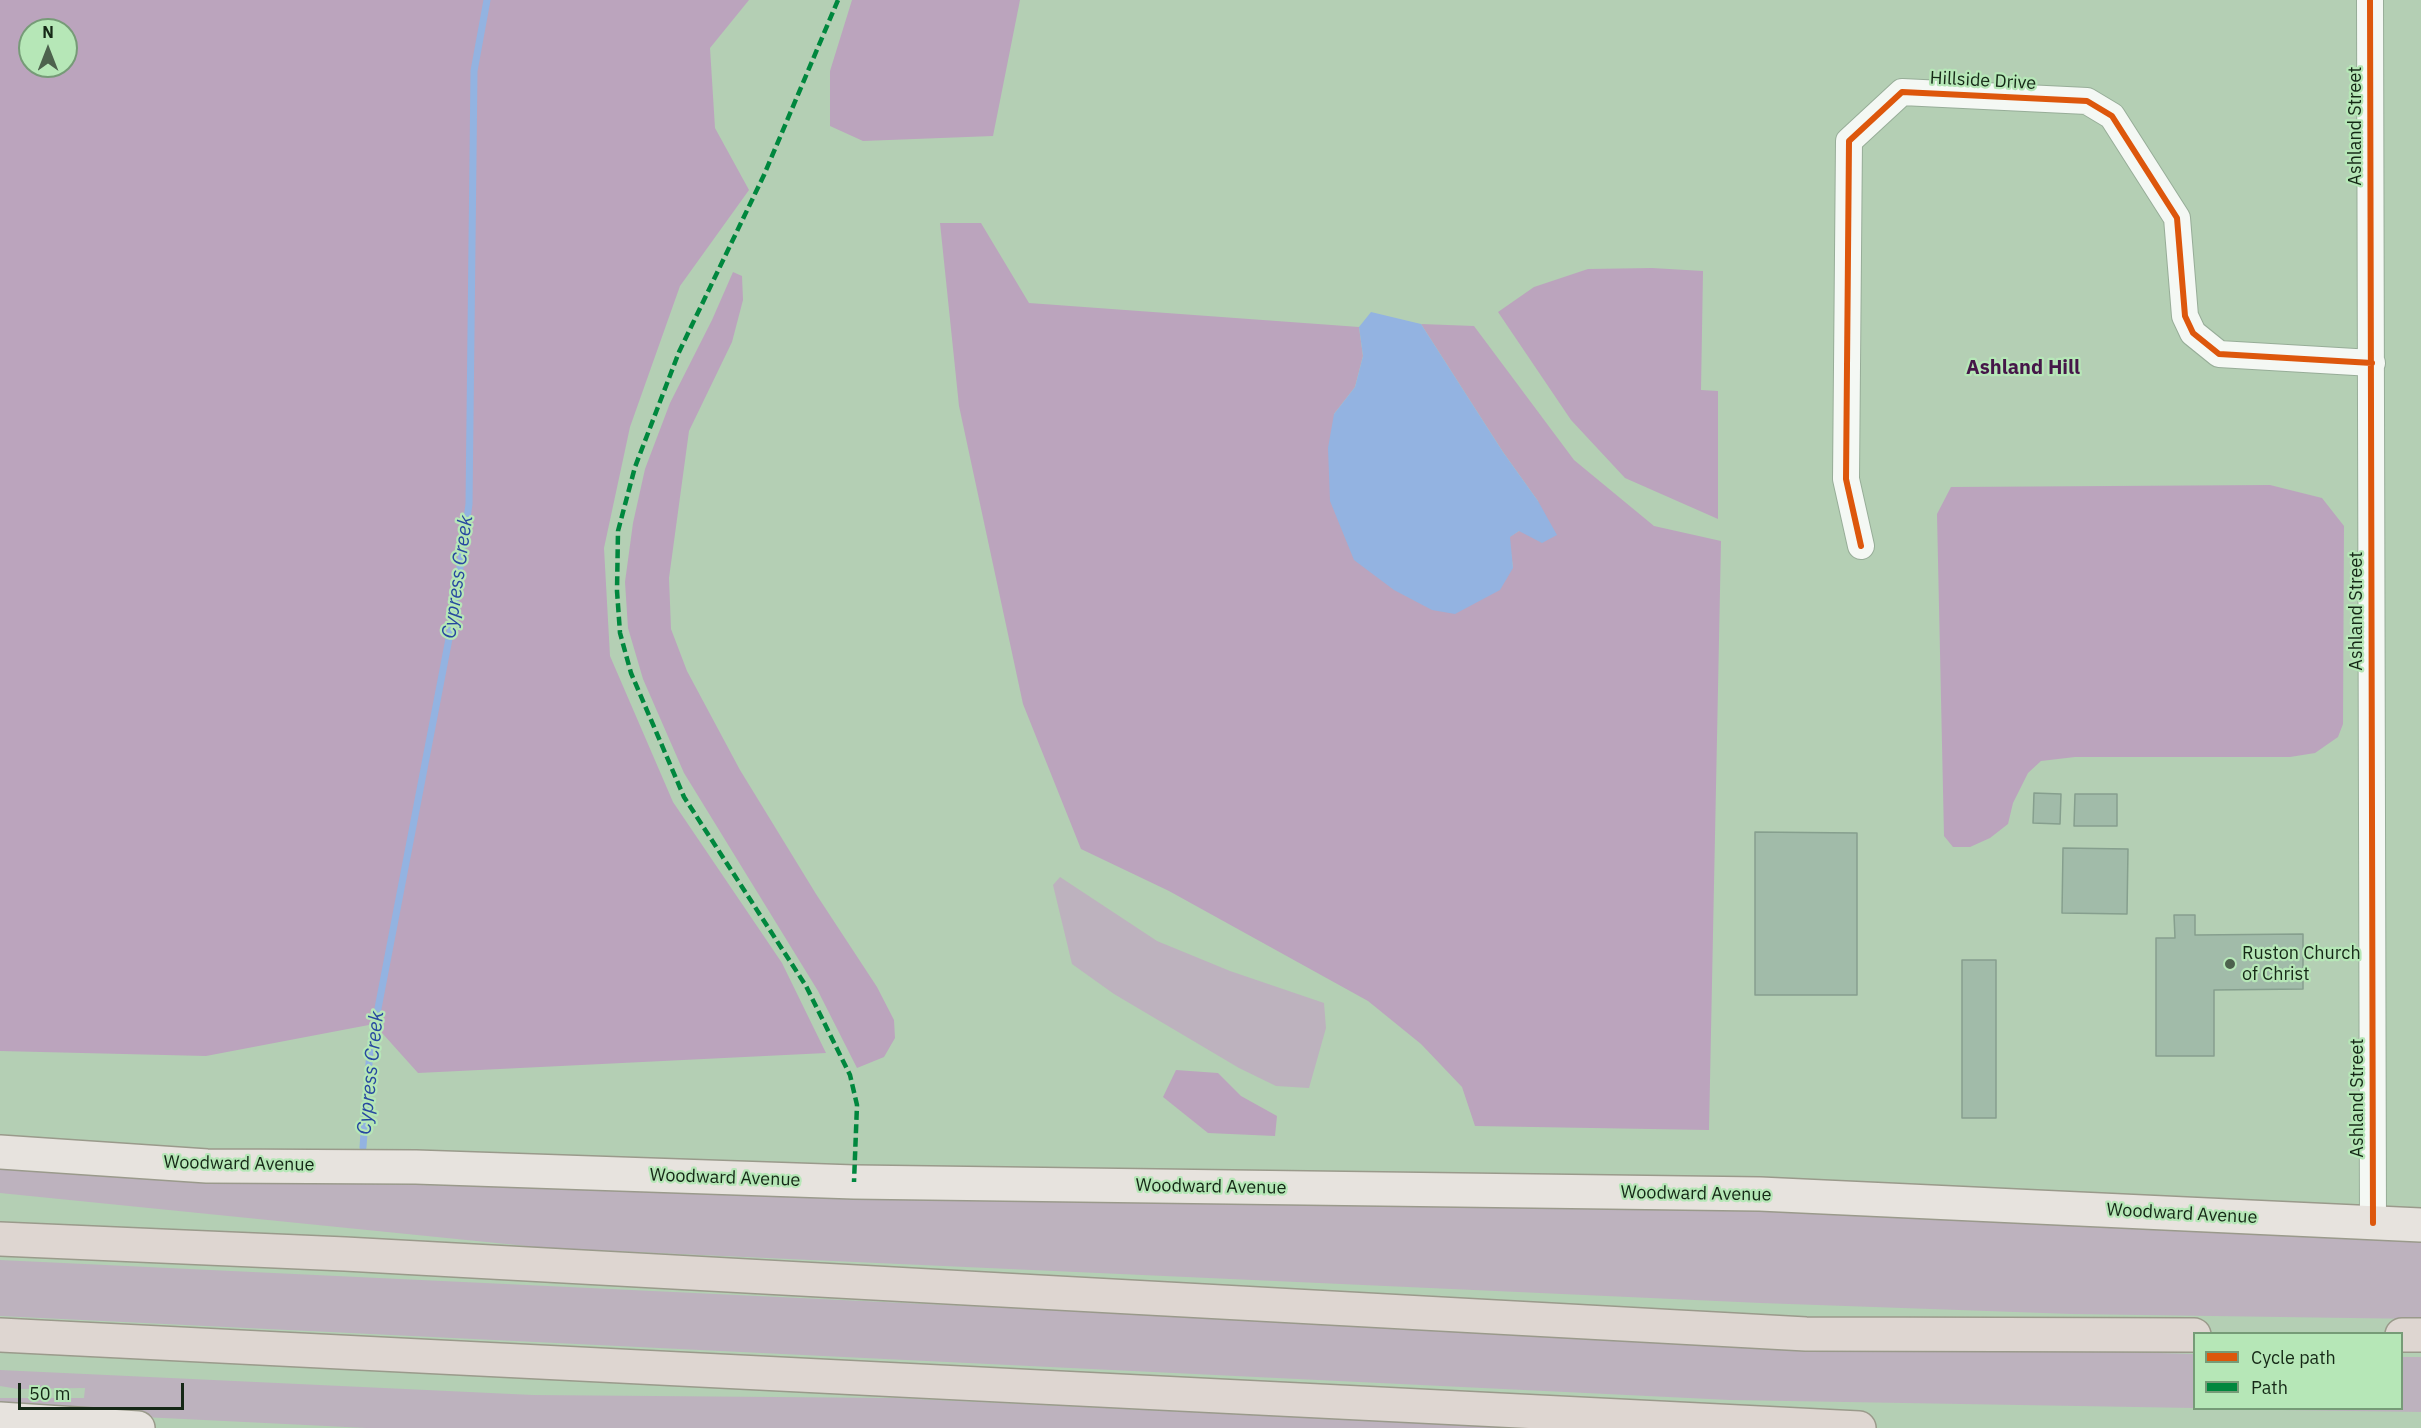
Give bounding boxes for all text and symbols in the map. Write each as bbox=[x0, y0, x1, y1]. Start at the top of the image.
north arrow bbox=[18, 18, 78, 78]
text: N bbox=[42, 22, 54, 42]
street label: Ashland Street bbox=[2345, 66, 2367, 186]
street label: Hillside Drive bbox=[1929, 67, 2037, 95]
district label: Ashland Hill bbox=[1966, 356, 2080, 380]
water label: Cypress Creek bbox=[437, 514, 479, 640]
street label: Ashland Street bbox=[2346, 551, 2368, 671]
place label: Ruston Church of Christ bbox=[2242, 943, 2361, 986]
marker: Ruston Church of Christ bbox=[2223, 957, 2237, 971]
water label: Cypress Creek bbox=[353, 1010, 389, 1136]
street label: Ashland Street bbox=[2347, 1038, 2369, 1158]
street label: Woodward Avenue bbox=[163, 1152, 315, 1176]
street label: Woodward Avenue bbox=[649, 1165, 801, 1191]
street label: Woodward Avenue bbox=[1135, 1175, 1287, 1199]
street label: Woodward Avenue bbox=[1620, 1182, 1772, 1206]
street label: Woodward Avenue bbox=[2106, 1199, 2258, 1229]
legend bbox=[2193, 1332, 2403, 1410]
text: Cycle path bbox=[2251, 1346, 2336, 1369]
scale bar bbox=[21, 1371, 188, 1409]
text: Path bbox=[2251, 1376, 2288, 1399]
text: 50 m bbox=[29, 1382, 71, 1405]

